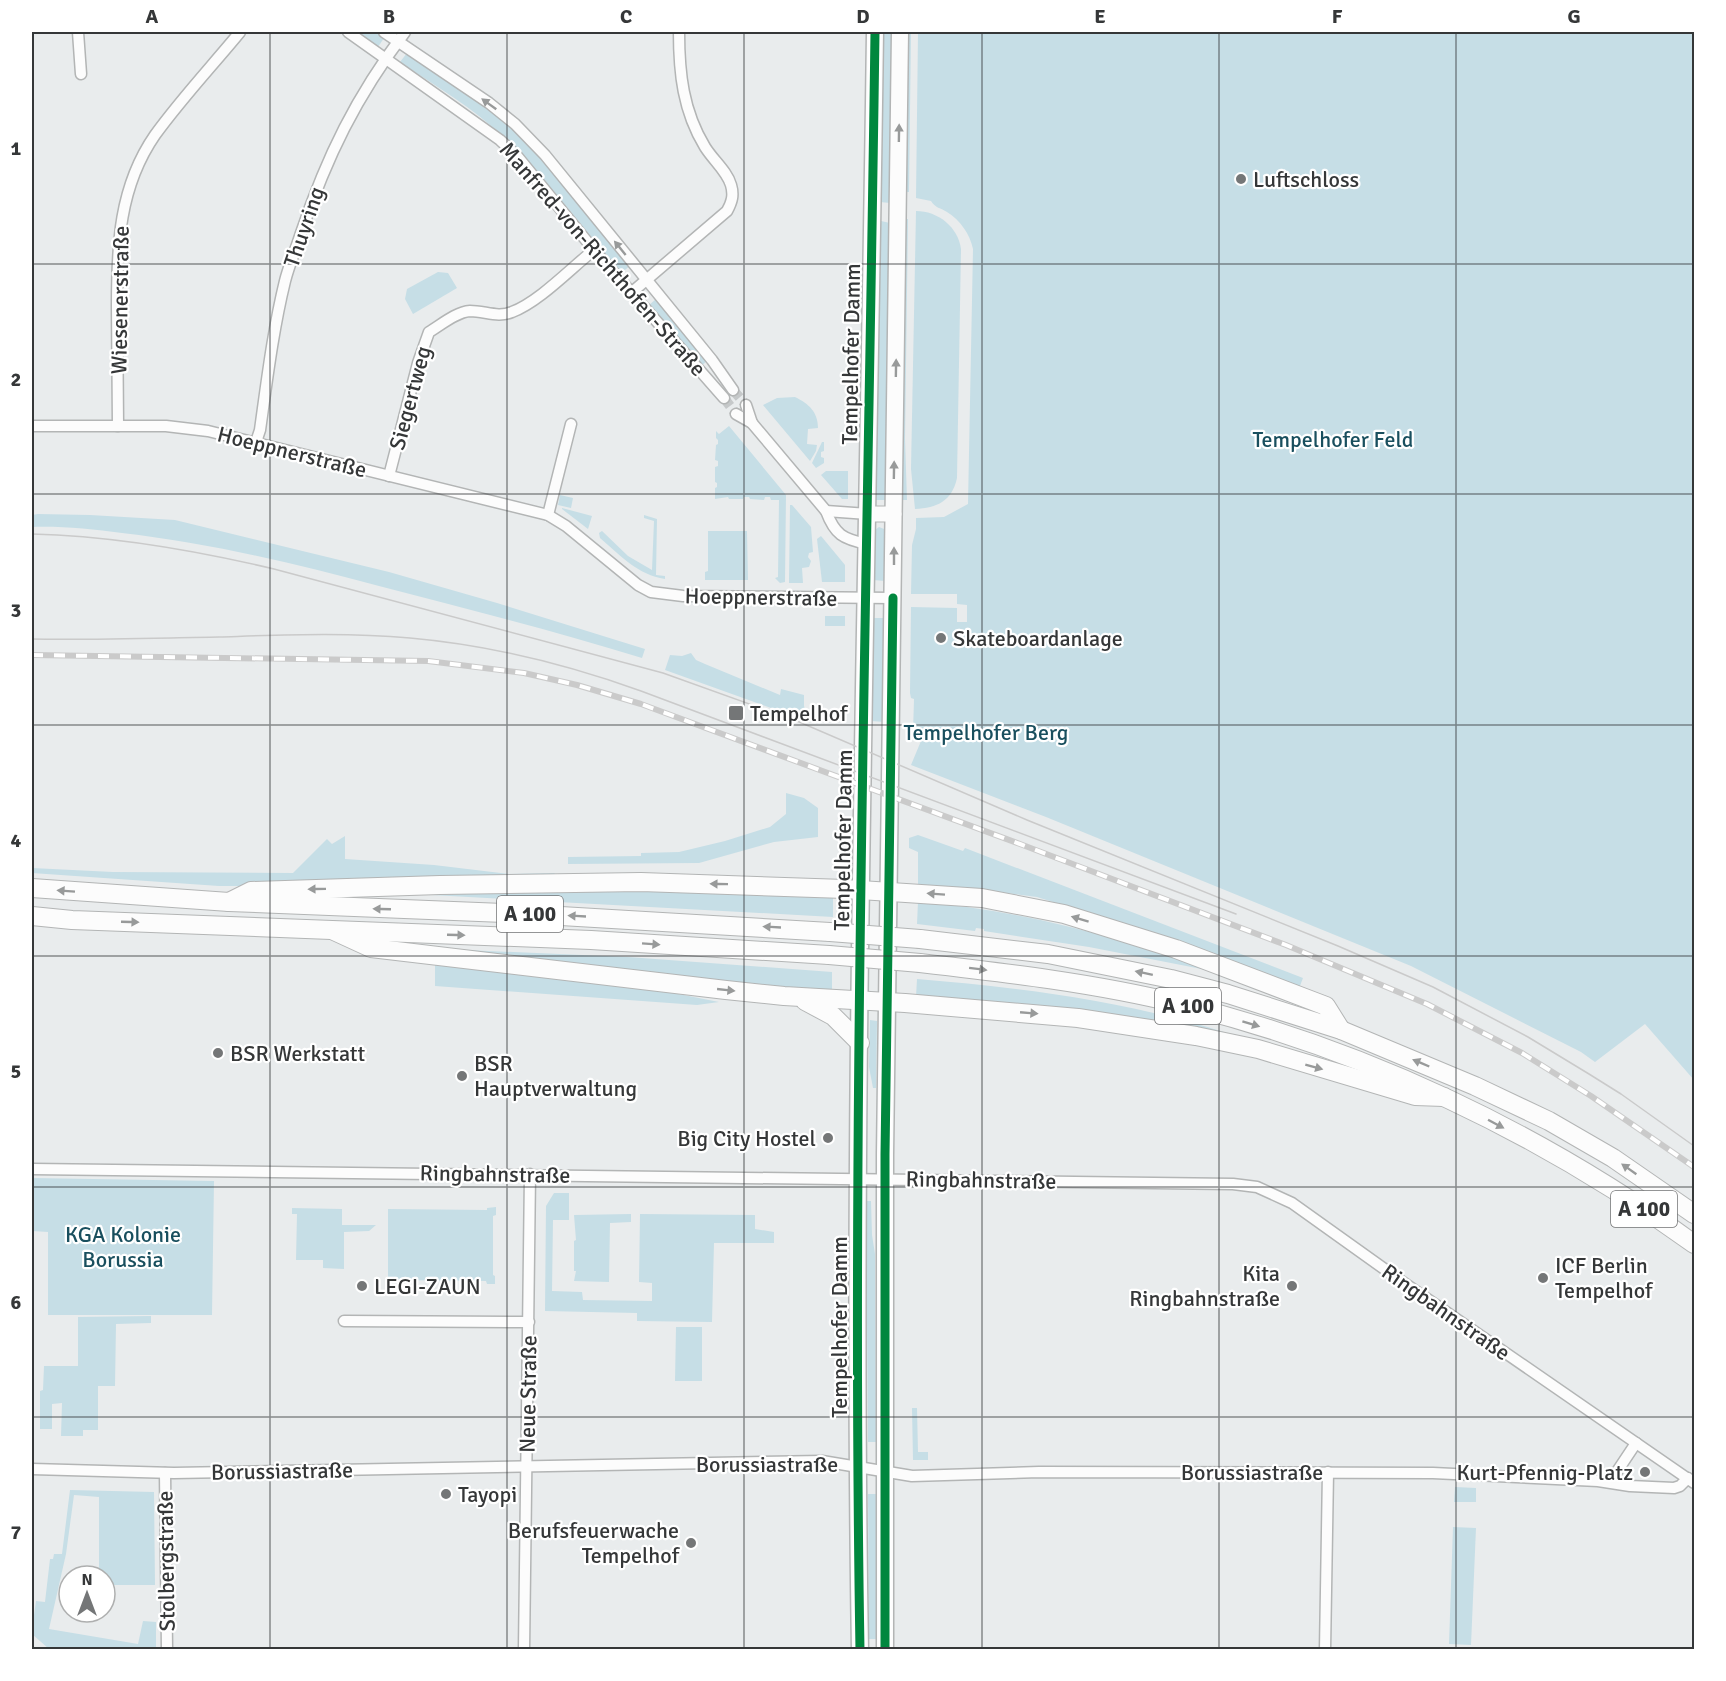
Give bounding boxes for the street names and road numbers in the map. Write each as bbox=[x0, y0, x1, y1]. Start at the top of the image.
street label: Manfred-von-Richthofen-Straße bbox=[494, 136, 712, 382]
street label: Thuyring bbox=[278, 183, 330, 271]
street label: Wiesenerstraße bbox=[105, 225, 135, 375]
street label: Tempelhofer Damm bbox=[836, 263, 866, 445]
street label: Siegertweg bbox=[383, 343, 437, 453]
street label: Hoeppnerstraße bbox=[215, 420, 369, 484]
street label: Hoeppnerstraße bbox=[684, 582, 838, 612]
street label: Tempelhofer Damm bbox=[828, 749, 858, 931]
road number: A 100 bbox=[497, 896, 563, 932]
road number: A 100 bbox=[1155, 988, 1221, 1024]
street label: Ringbahnstraße bbox=[419, 1159, 571, 1189]
street label: Ringbahnstraße bbox=[905, 1165, 1057, 1195]
road number: A 100 bbox=[1611, 1191, 1677, 1227]
street label: Tempelhofer Damm bbox=[826, 1236, 853, 1418]
street label: Ringbahnstraße bbox=[1377, 1258, 1515, 1366]
street label: Neue Straße bbox=[513, 1335, 543, 1453]
street label: Borussiastraße bbox=[696, 1451, 838, 1478]
street label: Borussiastraße bbox=[211, 1456, 353, 1486]
street label: Borussiastraße bbox=[1181, 1459, 1323, 1486]
street label: Stolbergstraße bbox=[151, 1490, 181, 1632]

